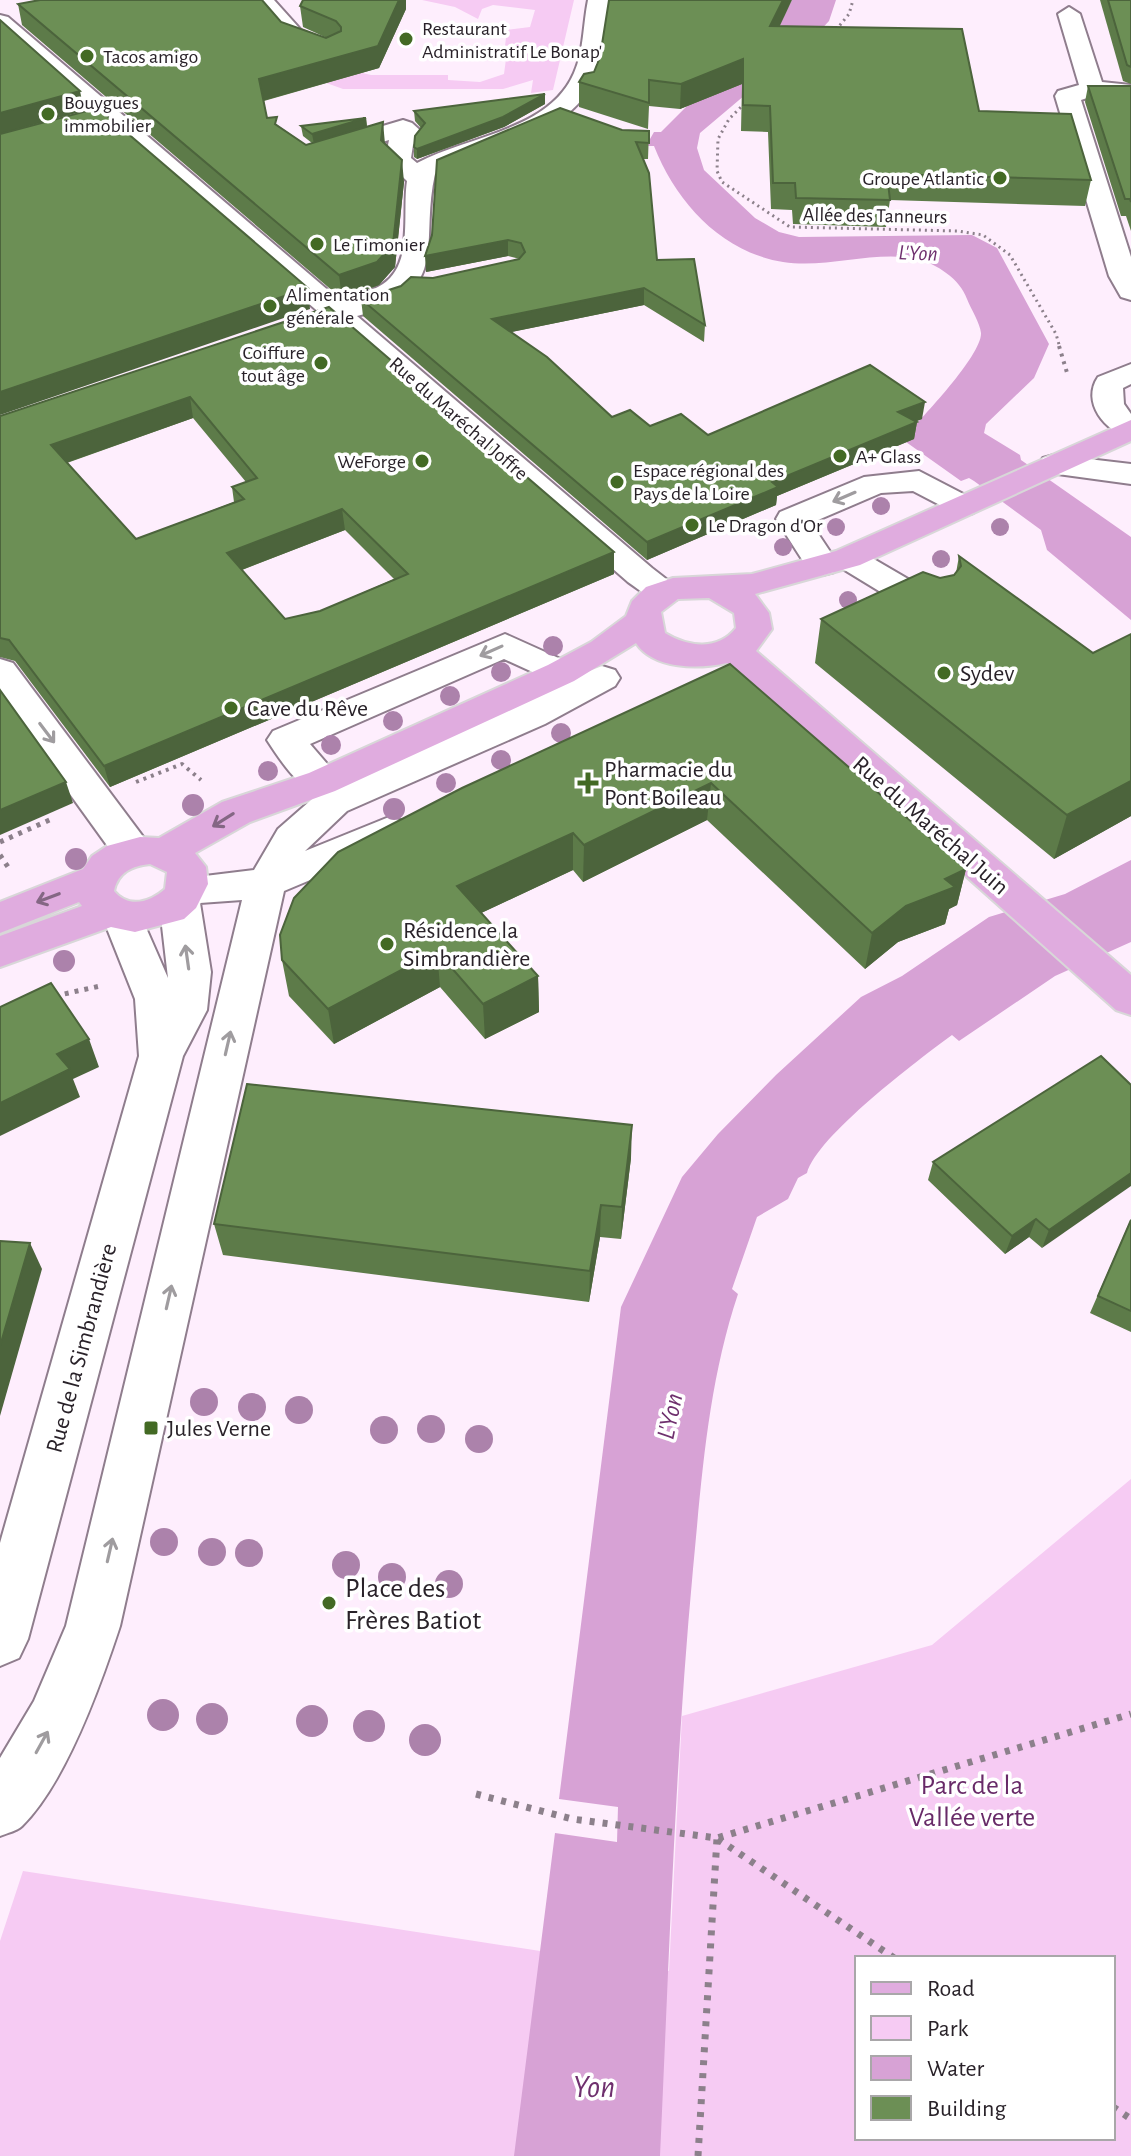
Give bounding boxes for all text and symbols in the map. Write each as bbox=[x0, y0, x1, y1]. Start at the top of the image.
place label: Restaurant Administratif Le Bonap' bbox=[422, 19, 602, 62]
marker: Restaurant Administratif Le Bonap' bbox=[397, 30, 415, 48]
marker: Tacos amigo bbox=[78, 47, 96, 65]
place label: Tacos amigo bbox=[103, 47, 198, 67]
place label: Bouygues immobilier bbox=[64, 93, 152, 136]
marker: Bouygues immobilier bbox=[39, 105, 57, 123]
place label: Groupe Atlantic bbox=[862, 169, 984, 189]
marker: Groupe Atlantic bbox=[991, 169, 1009, 187]
street label: Allée des Tanneurs bbox=[803, 205, 947, 227]
marker: Le Timonier bbox=[308, 235, 326, 253]
place label: Le Timonier bbox=[333, 235, 425, 255]
water label: L'Yon bbox=[898, 241, 938, 265]
place label: Alimentation générale bbox=[286, 285, 390, 328]
marker: Alimentation générale bbox=[261, 297, 279, 315]
place label: Coiffure tout âge bbox=[241, 343, 305, 386]
street label: Rue du Maréchal Joffre bbox=[385, 353, 531, 484]
marker: Coiffure tout âge bbox=[312, 354, 330, 372]
marker: A+ Glass bbox=[831, 447, 849, 465]
place label: A+ Glass bbox=[856, 447, 921, 467]
place label: WeForge bbox=[337, 452, 406, 472]
marker: WeForge bbox=[413, 452, 431, 470]
place label: Espace régional des Pays de la Loire bbox=[633, 461, 784, 504]
marker: Espace régional des Pays de la Loire bbox=[608, 473, 626, 491]
one-way arrow bbox=[832, 490, 857, 505]
marker: Le Dragon d'Or bbox=[683, 516, 701, 534]
place label: Le Dragon d'Or bbox=[708, 516, 823, 536]
one-way arrow bbox=[479, 644, 504, 659]
place label: Sydev bbox=[960, 662, 1014, 686]
marker: Sydev bbox=[935, 664, 953, 682]
place label: Cave du Rêve bbox=[247, 697, 368, 721]
marker: Cave du Rêve bbox=[222, 699, 240, 717]
one-way arrow bbox=[38, 722, 55, 743]
street label: Rue du Maréchal Juin bbox=[848, 752, 1013, 900]
place label: Pharmacie du Pont Boileau bbox=[604, 758, 733, 810]
marker: Pharmacie du Pont Boileau bbox=[579, 774, 597, 792]
one-way arrow bbox=[212, 812, 235, 828]
one-way arrow bbox=[36, 892, 61, 906]
place label: Résidence la Simbrandière bbox=[403, 919, 530, 971]
marker: Résidence la Simbrandière bbox=[378, 935, 396, 953]
one-way arrow bbox=[179, 944, 194, 970]
one-way arrow bbox=[221, 1031, 236, 1057]
street label: Rue de la Simbrandière bbox=[42, 1241, 121, 1456]
one-way arrow bbox=[162, 1284, 177, 1310]
water label: L'Yon bbox=[652, 1391, 688, 1442]
place label: Jules Verne bbox=[167, 1417, 271, 1441]
marker: Jules Verne bbox=[142, 1419, 160, 1437]
one-way arrow bbox=[103, 1538, 118, 1563]
place label: Place des Frères Batiot bbox=[345, 1575, 481, 1635]
marker: Place des Frères Batiot bbox=[320, 1594, 338, 1612]
one-way arrow bbox=[35, 1731, 51, 1754]
park label: Parc de la Vallée verte bbox=[909, 1772, 1035, 1832]
legend bbox=[855, 1956, 1115, 2140]
text: Road bbox=[927, 1977, 975, 2001]
text: Park bbox=[927, 2017, 968, 2041]
text: Water bbox=[927, 2057, 985, 2081]
water label: Yon bbox=[573, 2071, 615, 2103]
text: Building bbox=[927, 2097, 1006, 2121]

